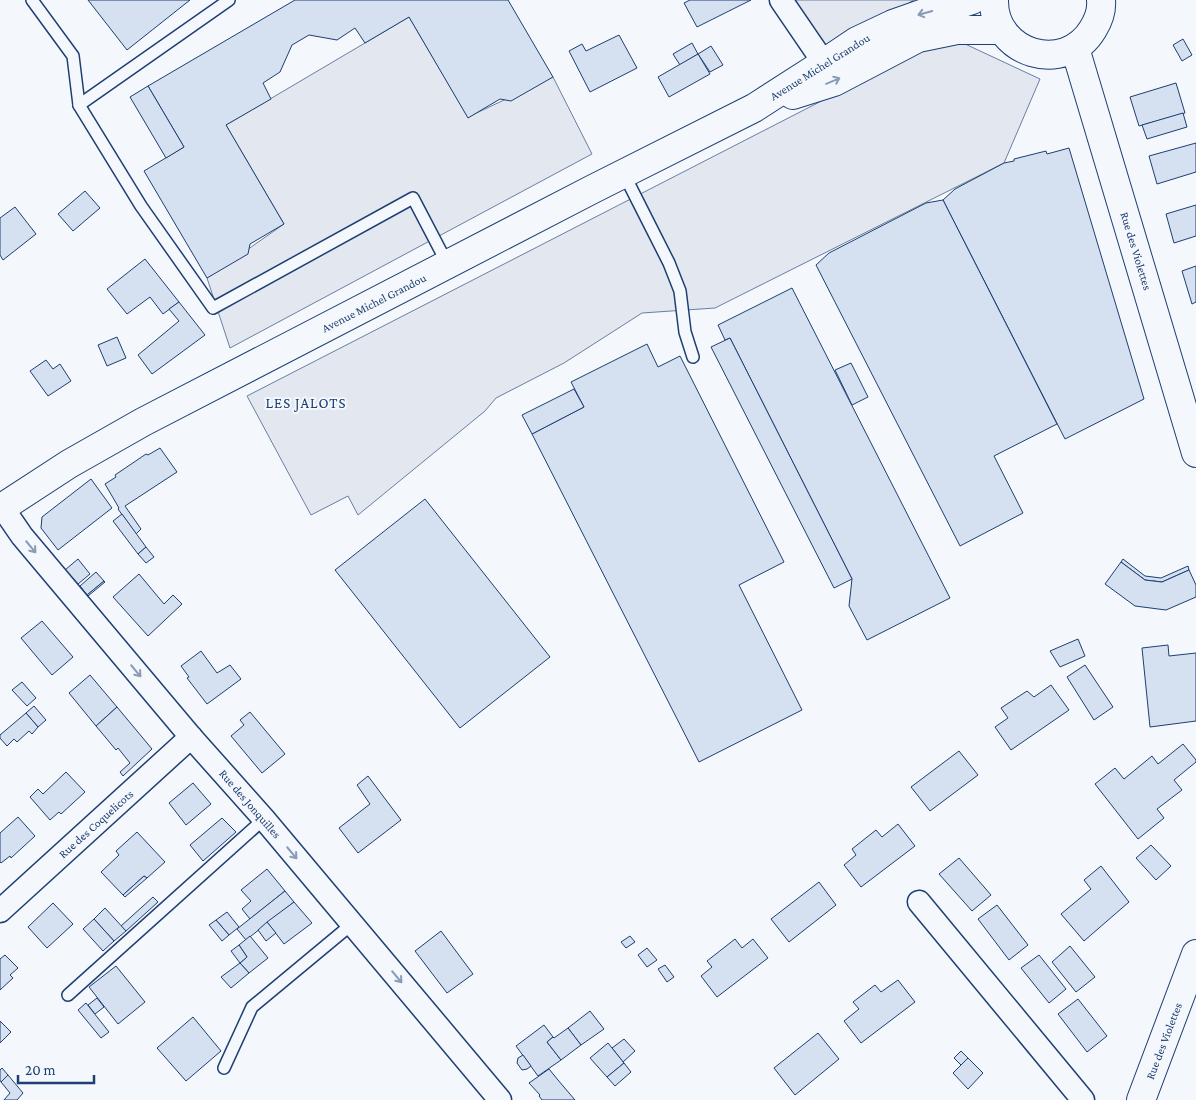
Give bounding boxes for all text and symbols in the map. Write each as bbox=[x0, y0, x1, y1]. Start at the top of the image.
one-way arrow bbox=[918, 8, 934, 18]
street label: Avenue Michel Grandou bbox=[768, 30, 873, 103]
one-way arrow bbox=[825, 76, 840, 86]
street label: Rue des Violettes bbox=[1117, 210, 1155, 292]
street label: Avenue Michel Grandou bbox=[320, 270, 429, 335]
district label: LES JALOTS bbox=[266, 395, 346, 412]
one-way arrow bbox=[25, 540, 37, 553]
one-way arrow bbox=[130, 664, 141, 677]
street label: Rue des Jonquilles bbox=[216, 767, 284, 842]
street label: Rue des Coquelicots bbox=[56, 787, 136, 861]
one-way arrow bbox=[287, 846, 298, 859]
one-way arrow bbox=[391, 970, 402, 983]
street label: Rue des Violettes bbox=[1143, 1000, 1185, 1081]
scale bar bbox=[18, 1052, 94, 1084]
text: 20 m bbox=[25, 1062, 56, 1078]

